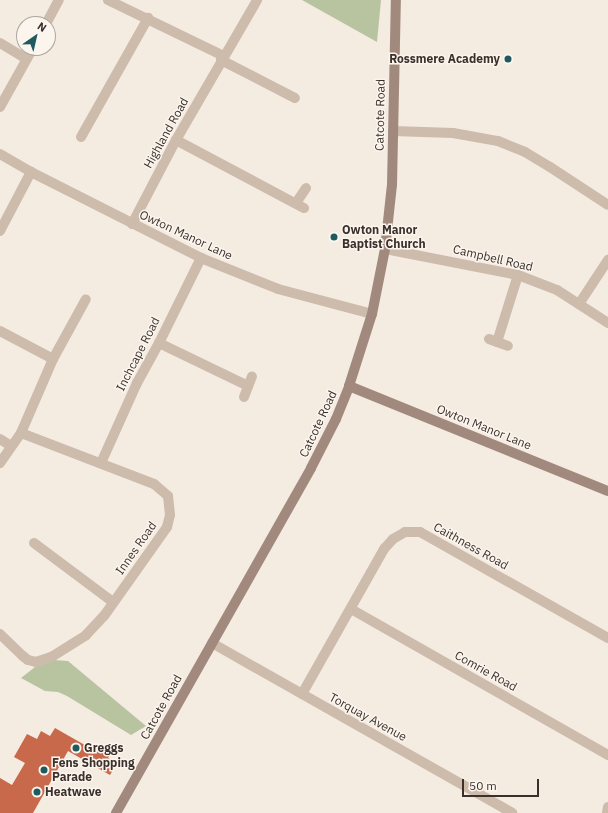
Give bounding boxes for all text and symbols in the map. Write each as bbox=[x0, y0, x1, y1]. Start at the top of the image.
north arrow bbox=[16, 16, 56, 56]
text: N bbox=[35, 19, 49, 35]
place label: Rossmere Academy bbox=[389, 52, 500, 66]
marker: Rossmere Academy bbox=[503, 54, 513, 64]
street label: Catcote Road bbox=[372, 79, 388, 151]
street label: Highland Road bbox=[141, 95, 191, 171]
street label: Owton Manor Lane bbox=[137, 207, 235, 263]
place label: Owton Manor Baptist Church bbox=[342, 223, 426, 251]
marker: Owton Manor Baptist Church bbox=[329, 232, 339, 242]
street label: Campbell Road bbox=[452, 242, 534, 274]
street label: Inchcape Road bbox=[113, 315, 163, 393]
street label: Catcote Road bbox=[296, 388, 340, 460]
street label: Owton Manor Lane bbox=[434, 401, 534, 453]
street label: Innes Road bbox=[113, 519, 159, 577]
street label: Caithness Road bbox=[431, 520, 511, 572]
street label: Comrie Road bbox=[452, 648, 520, 694]
street label: Catcote Road bbox=[137, 672, 185, 742]
street label: Torquay Avenue bbox=[327, 690, 409, 744]
place label: Greggs bbox=[84, 741, 124, 755]
marker: Greggs bbox=[71, 743, 81, 753]
place label: Fens Shopping Parade bbox=[52, 756, 135, 784]
marker: Fens Shopping Parade bbox=[39, 765, 49, 775]
scale bar bbox=[464, 771, 541, 797]
text: 50 m bbox=[469, 778, 497, 793]
place label: Heatwave bbox=[45, 785, 102, 799]
marker: Heatwave bbox=[32, 787, 42, 797]

